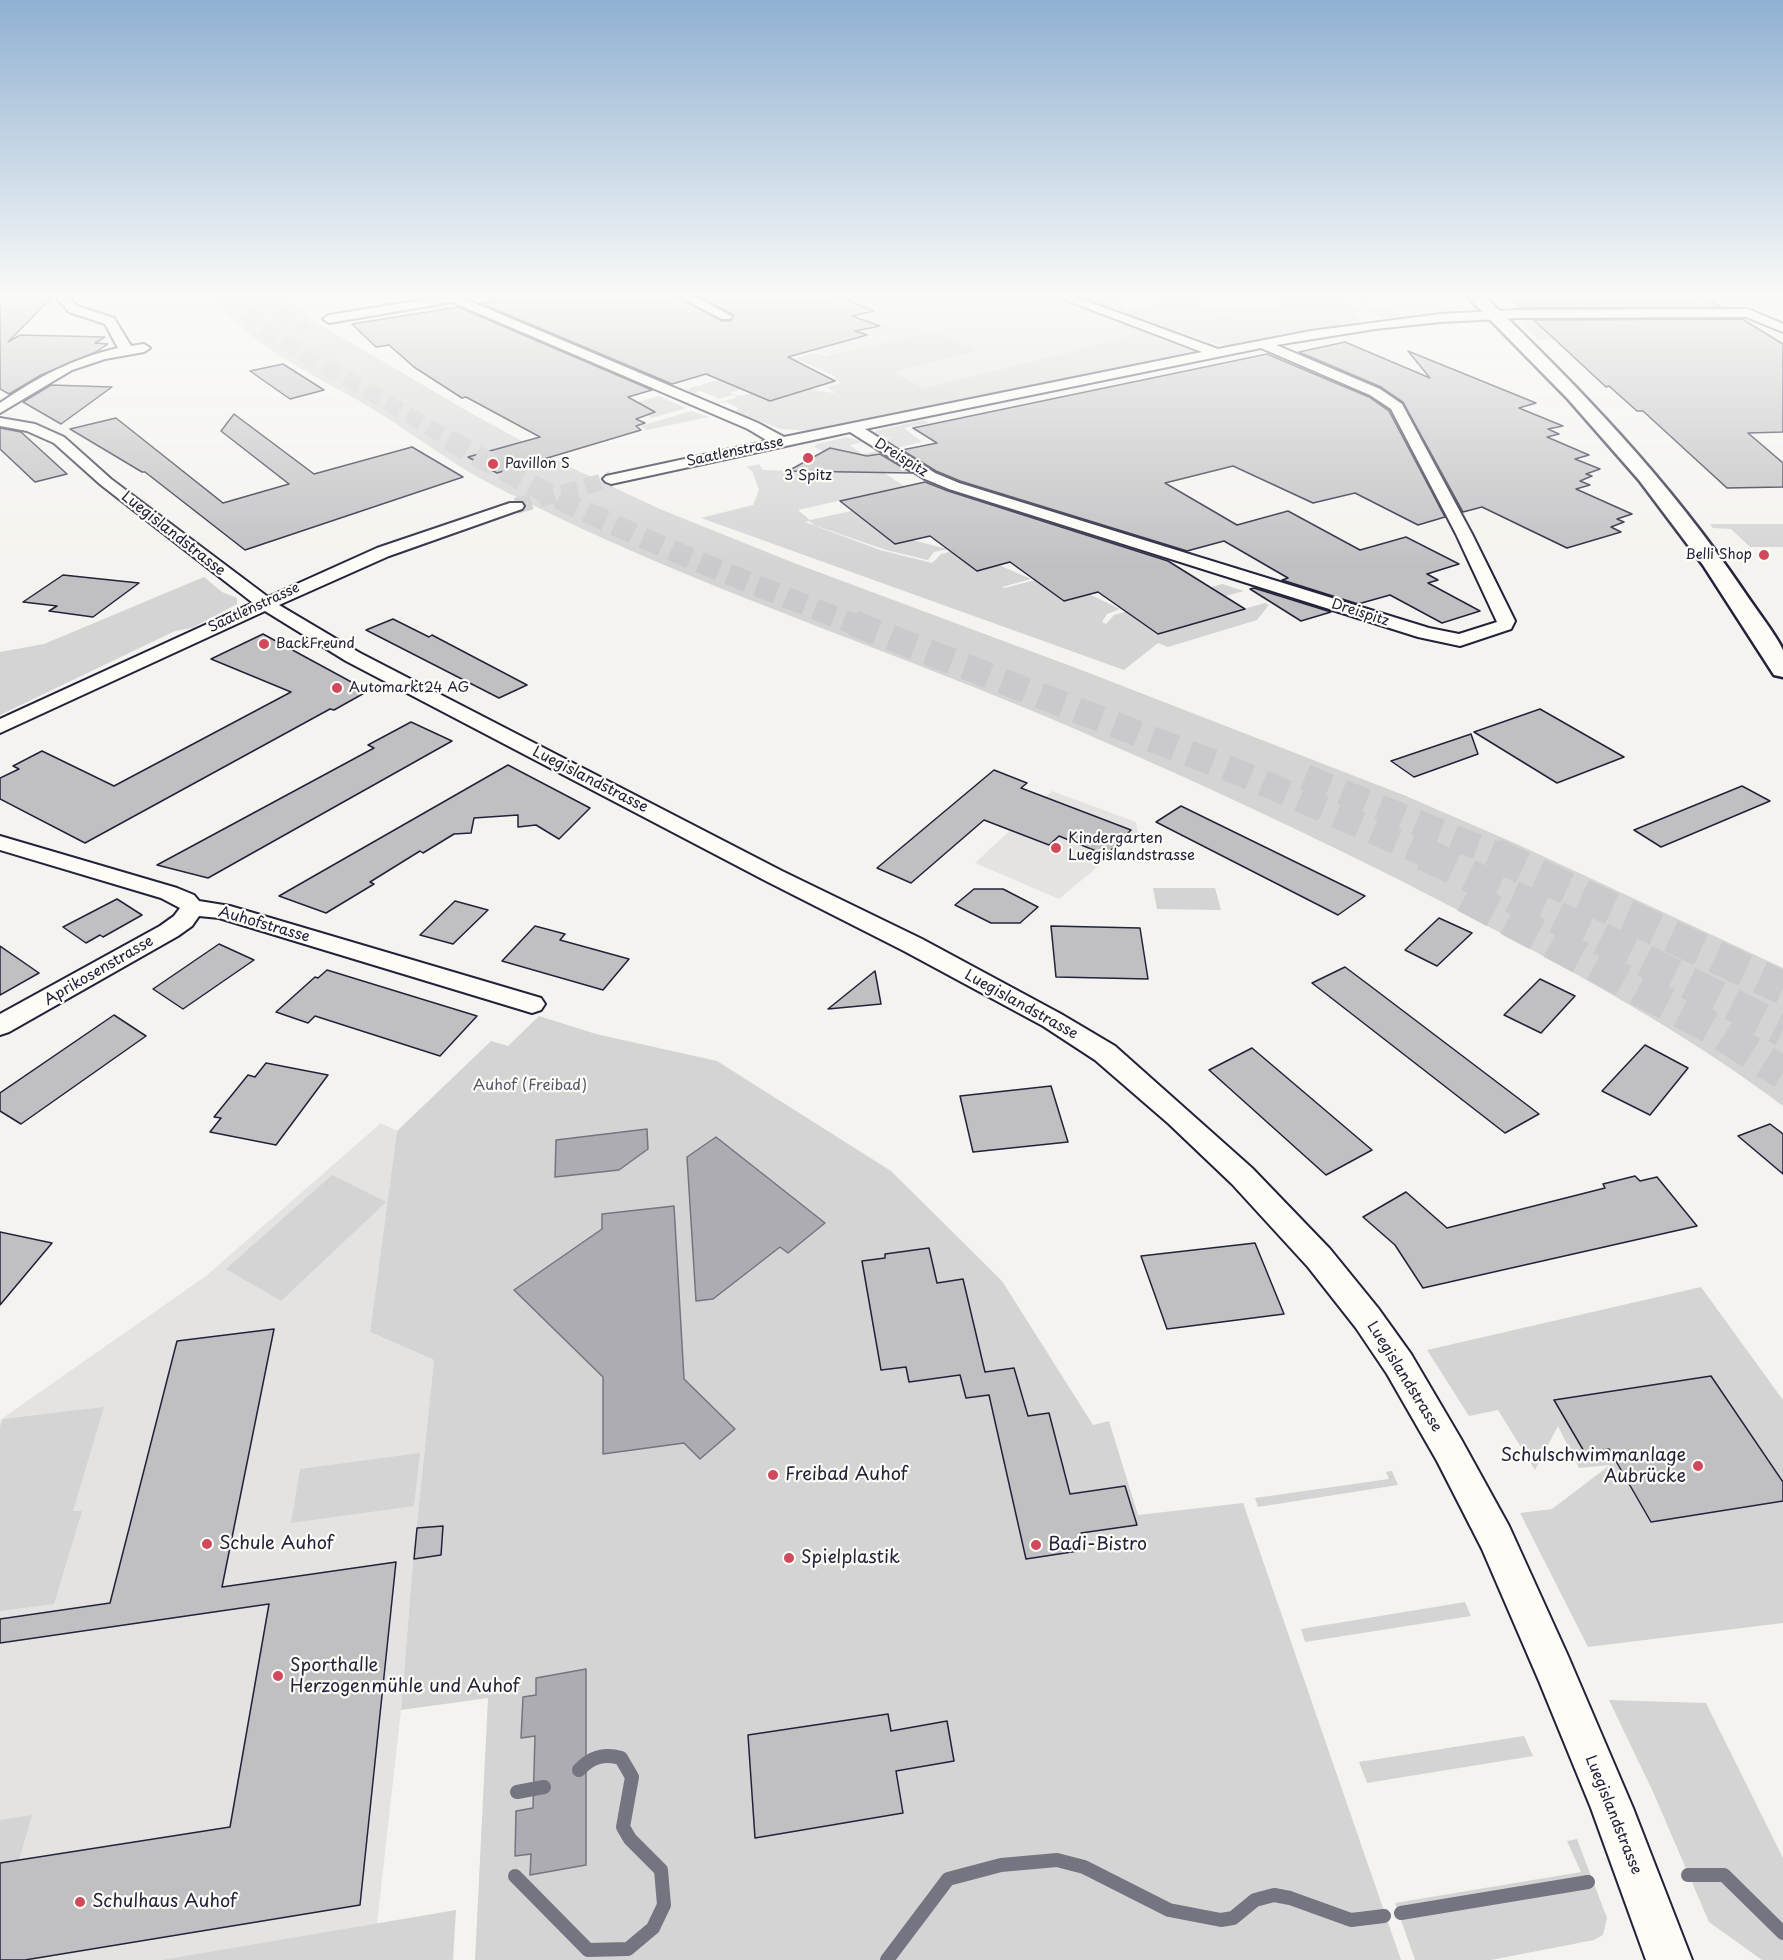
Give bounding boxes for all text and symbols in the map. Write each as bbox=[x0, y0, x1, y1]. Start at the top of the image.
street label: Saatlenstrasse bbox=[685, 433, 785, 471]
street label: Dreispitz bbox=[871, 435, 931, 481]
marker: 3 Spitz bbox=[801, 451, 815, 465]
place label: Pavillon S bbox=[505, 456, 570, 472]
marker: Pavillon S bbox=[486, 457, 500, 471]
place label: 3 Spitz bbox=[784, 468, 832, 484]
street label: Luegislandstrasse bbox=[117, 488, 229, 580]
place label: Belli Shop bbox=[1685, 547, 1752, 563]
marker: Belli Shop bbox=[1757, 548, 1771, 562]
street label: Saatlenstrasse bbox=[206, 579, 302, 637]
street label: Dreispitz bbox=[1329, 596, 1391, 630]
place label: BackFreund bbox=[276, 636, 355, 652]
marker: BackFreund bbox=[257, 637, 271, 651]
place label: Automarkt24 AG bbox=[349, 680, 469, 696]
marker: Automarkt24 AG bbox=[330, 681, 344, 695]
street label: Luegislandstrasse bbox=[529, 743, 651, 817]
place label: Kindergarten Luegislandstrasse bbox=[1068, 830, 1195, 865]
marker: Kindergarten Luegislandstrasse bbox=[1049, 841, 1063, 855]
street label: Auhofstrasse bbox=[216, 903, 312, 947]
street label: Aprikosenstrasse bbox=[41, 932, 157, 1010]
street label: Luegislandstrasse bbox=[961, 966, 1081, 1044]
park label: Auhof (Freibad) bbox=[473, 1077, 587, 1095]
street label: Luegislandstrasse bbox=[1363, 1318, 1445, 1436]
place label: Schulschwimmanlage Aubrücke bbox=[1500, 1445, 1686, 1488]
marker: Schulschwimmanlage Aubrücke bbox=[1691, 1459, 1705, 1473]
place label: Freibad Auhof bbox=[785, 1464, 908, 1486]
marker: Freibad Auhof bbox=[766, 1468, 780, 1482]
place label: Schule Auhof bbox=[219, 1533, 334, 1555]
place label: Badi-Bistro bbox=[1048, 1534, 1147, 1556]
marker: Schule Auhof bbox=[200, 1537, 214, 1551]
marker: Badi-Bistro bbox=[1029, 1538, 1043, 1552]
place label: Spielplastik bbox=[801, 1547, 900, 1569]
marker: Spielplastik bbox=[782, 1551, 796, 1565]
place label: Sporthalle Herzogenmühle und Auhof bbox=[290, 1655, 520, 1698]
marker: Sporthalle Herzogenmühle und Auhof bbox=[271, 1669, 285, 1683]
street label: Luegislandstrasse bbox=[1581, 1753, 1645, 1877]
place label: Schulhaus Auhof bbox=[92, 1891, 237, 1913]
marker: Schulhaus Auhof bbox=[73, 1895, 87, 1909]

